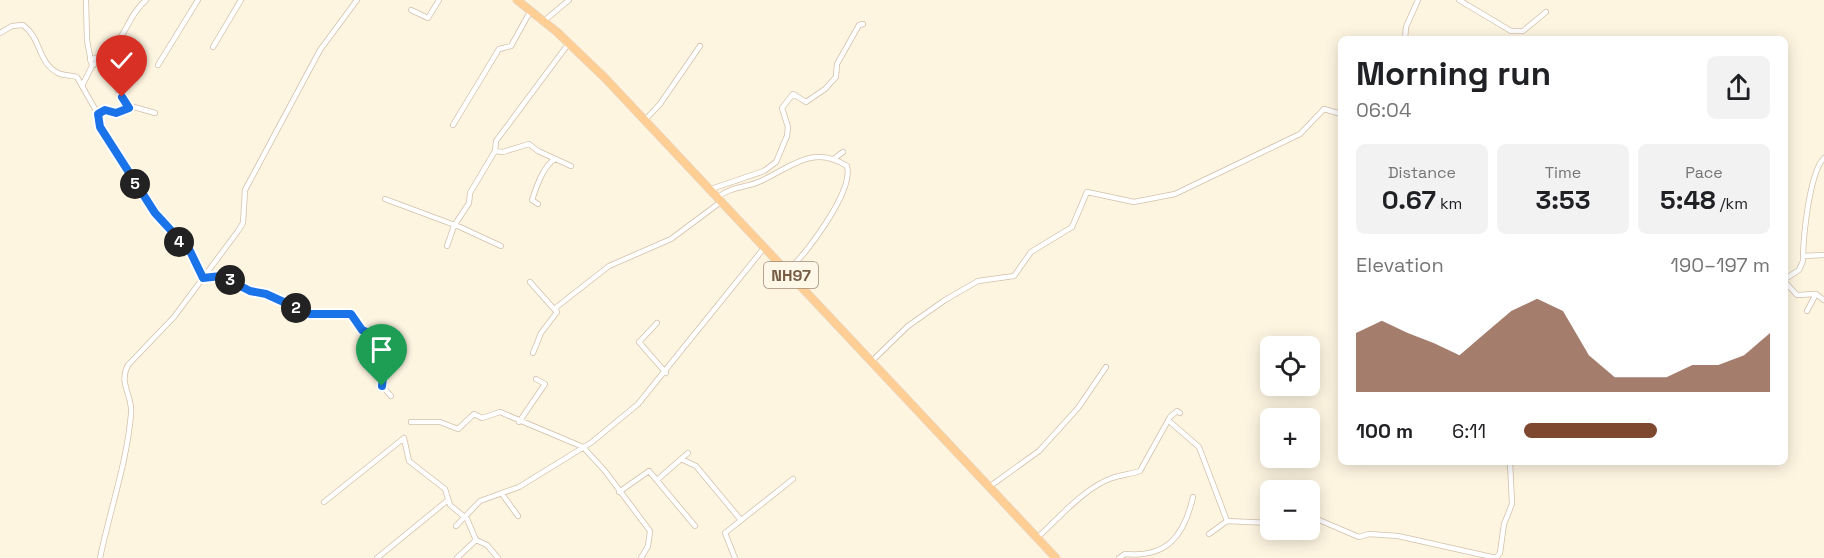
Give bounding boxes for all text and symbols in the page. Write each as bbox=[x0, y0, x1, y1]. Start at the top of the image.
pin bbox=[96, 35, 147, 97]
icon: check bbox=[105, 44, 138, 77]
text: Morning run bbox=[1356, 53, 1551, 95]
button: share bbox=[1707, 56, 1770, 119]
text: 06:04 bbox=[1356, 97, 1411, 123]
text: Distance bbox=[1388, 162, 1456, 183]
text: Time bbox=[1545, 162, 1581, 183]
text: Pace bbox=[1685, 162, 1723, 183]
pin: 5 bbox=[120, 169, 150, 199]
text: 5 bbox=[130, 173, 140, 194]
text: 0.67 bbox=[1382, 183, 1436, 217]
text: 3:53 bbox=[1536, 183, 1590, 217]
text: 5:48 bbox=[1660, 183, 1716, 217]
text: km bbox=[1436, 193, 1462, 214]
text: /km bbox=[1716, 193, 1748, 214]
pin: 4 bbox=[164, 227, 194, 257]
text: 4 bbox=[174, 231, 184, 252]
text: Elevation bbox=[1356, 252, 1444, 278]
text: 190–197 m bbox=[1671, 252, 1770, 278]
road number: NH97 bbox=[764, 262, 818, 288]
pin: 3 bbox=[215, 265, 245, 295]
text: 3 bbox=[225, 269, 235, 290]
pin: 2 bbox=[281, 293, 311, 323]
text: 2 bbox=[291, 297, 301, 318]
pin bbox=[356, 324, 407, 386]
icon: arrive bbox=[365, 333, 398, 366]
map controls bbox=[1260, 336, 1320, 540]
button: locate bbox=[1260, 336, 1320, 396]
button: + bbox=[1260, 408, 1320, 468]
text: 100 m bbox=[1356, 418, 1413, 444]
text: 6:11 bbox=[1452, 418, 1486, 444]
button: − bbox=[1260, 480, 1320, 540]

